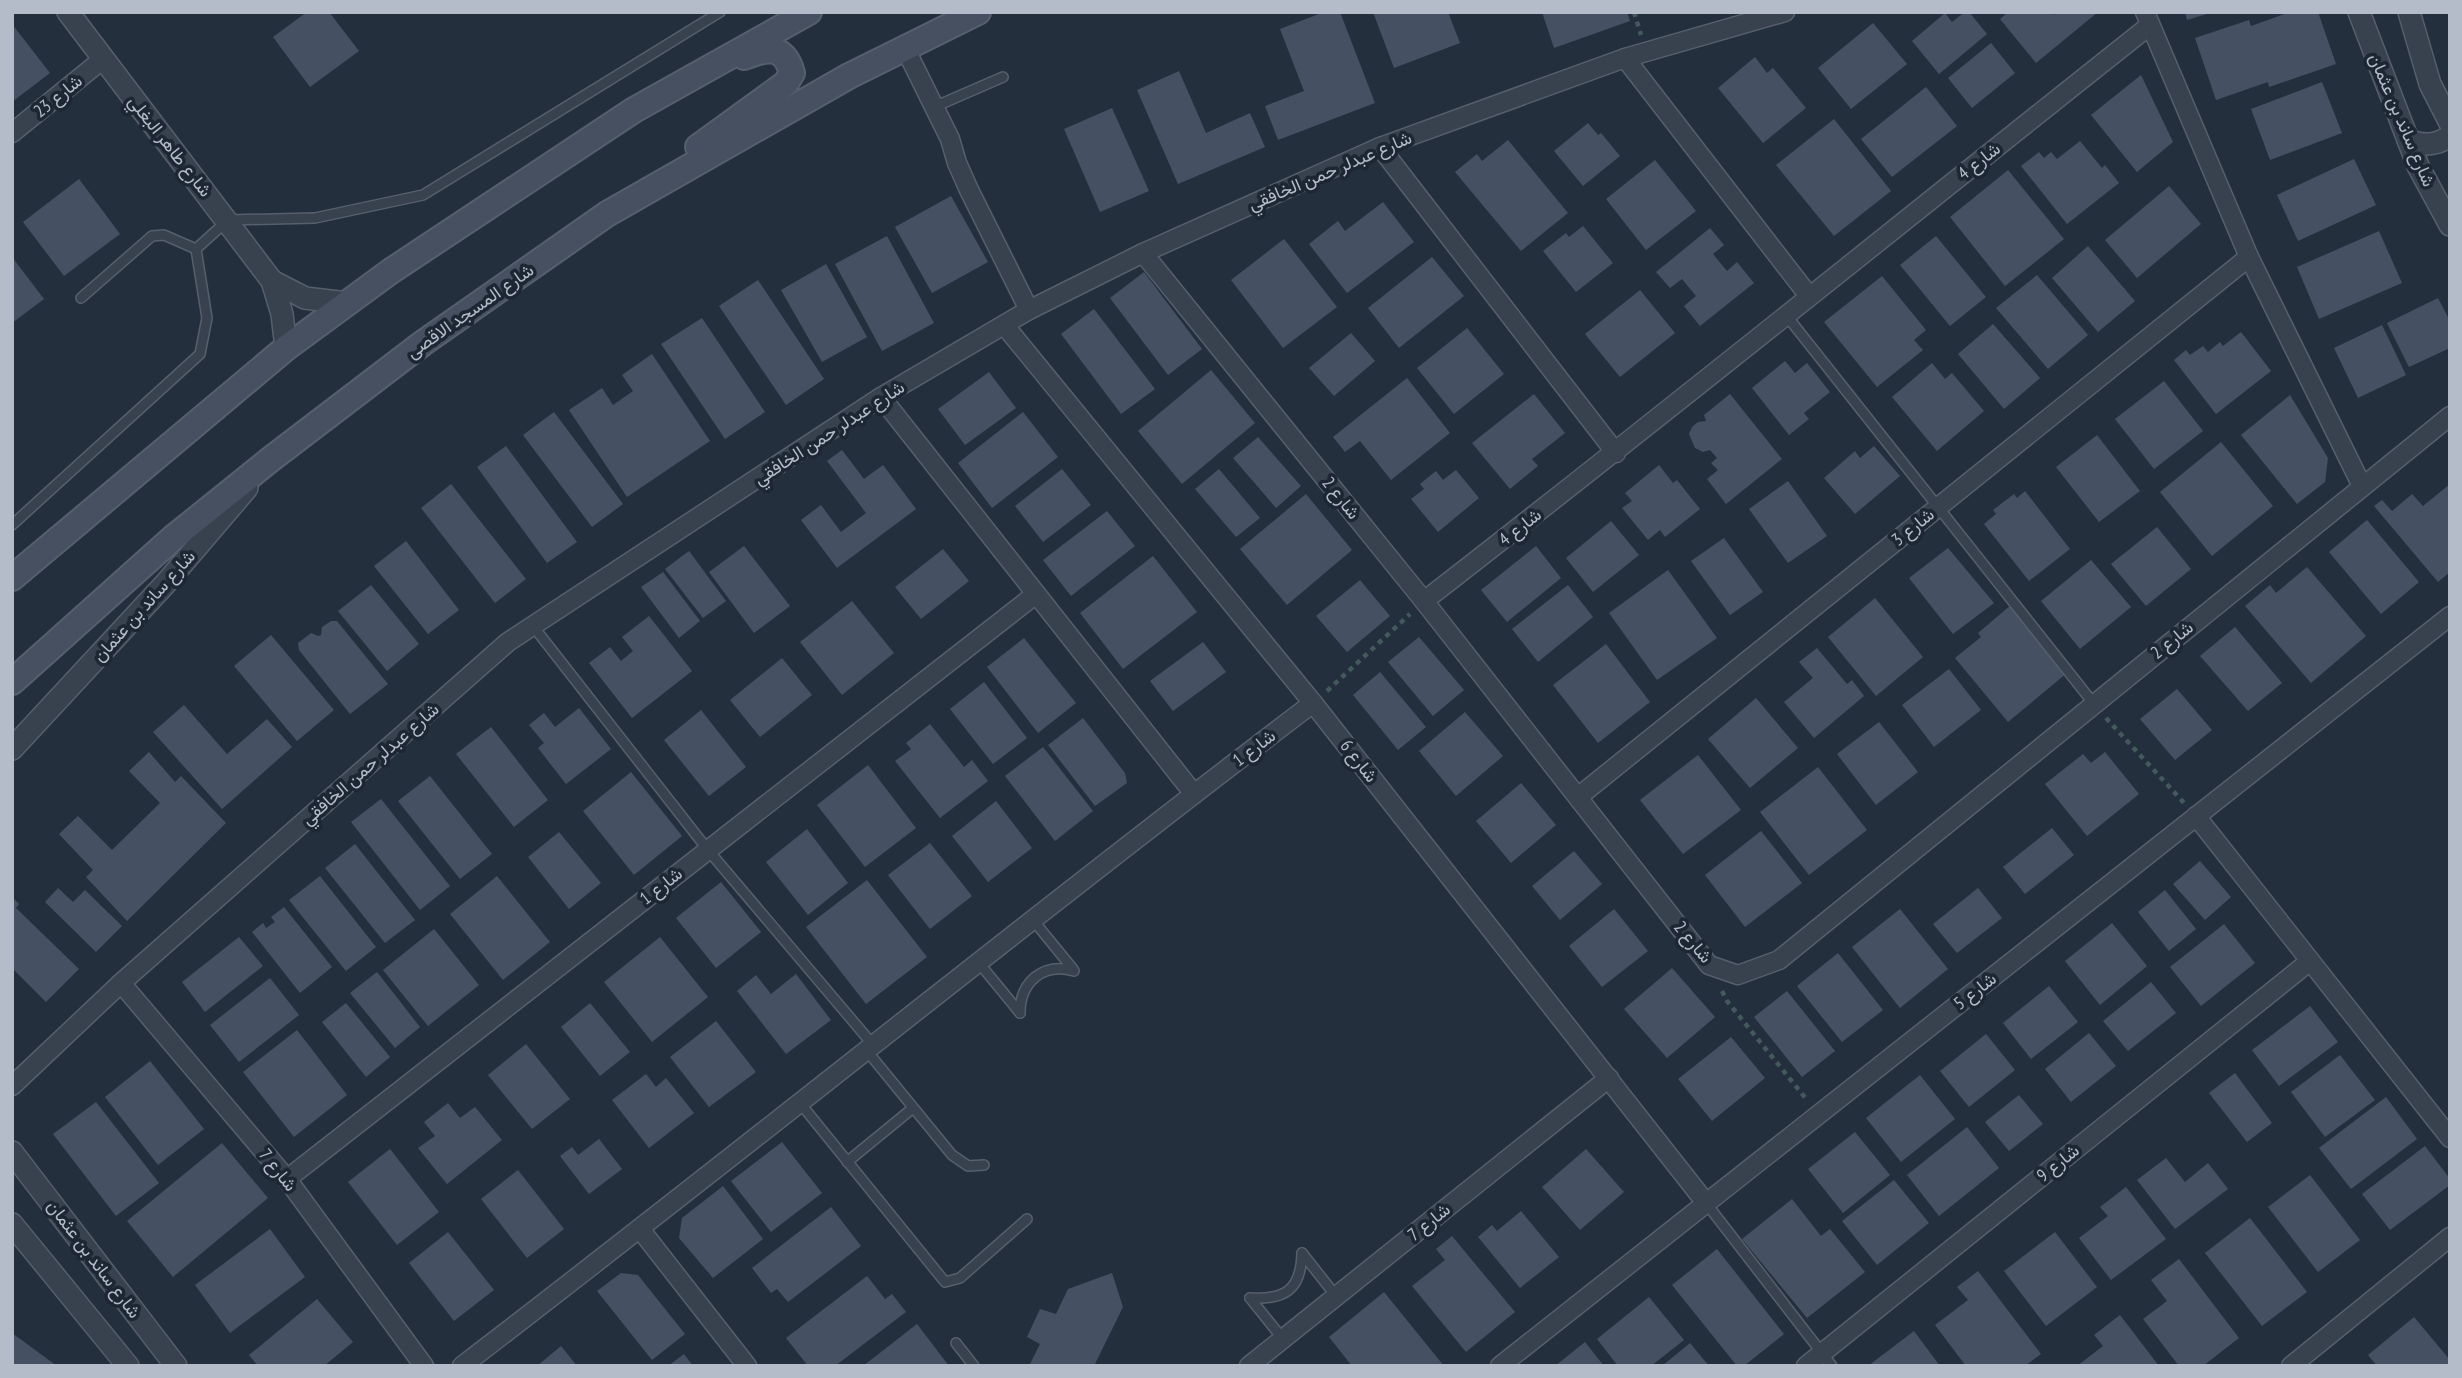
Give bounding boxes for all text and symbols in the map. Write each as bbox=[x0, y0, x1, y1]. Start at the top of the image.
street label: شارع ساند بن عثمان bbox=[2363, 50, 2441, 190]
street label: شارع 23 bbox=[29, 69, 87, 123]
street label: شارع طاهر البغلي bbox=[120, 90, 217, 204]
street label: شارع عبدلر حمن الخافقي bbox=[1245, 126, 1417, 219]
street label: شارع 4 bbox=[1953, 137, 2005, 185]
street label: شارع المسجد الاقصى bbox=[402, 258, 538, 364]
street label: شارع عبدلر حمن الخافقي bbox=[749, 375, 911, 493]
street label: شارع 2 bbox=[1317, 472, 1365, 524]
street label: شارع 4 bbox=[1494, 503, 1546, 551]
street label: شارع 3 bbox=[1887, 503, 1939, 551]
street label: شارع ساند بن عثمان bbox=[87, 545, 201, 667]
street label: شارع 2 bbox=[2146, 616, 2198, 664]
street label: شارع عبدلر حمن الخافقي bbox=[296, 697, 446, 833]
street label: شارع 1 bbox=[1228, 724, 1280, 772]
street label: شارع 6 bbox=[1335, 735, 1383, 787]
street label: شارع 1 bbox=[635, 862, 687, 910]
street label: شارع 2 bbox=[1668, 916, 1718, 968]
street label: شارع 5 bbox=[1949, 967, 2001, 1015]
street label: شارع 9 bbox=[2032, 1139, 2084, 1187]
street label: شارع 7 bbox=[254, 1144, 302, 1196]
street label: شارع ساند بن عثمان bbox=[42, 1195, 146, 1323]
street label: شارع 7 bbox=[1403, 1198, 1455, 1246]

